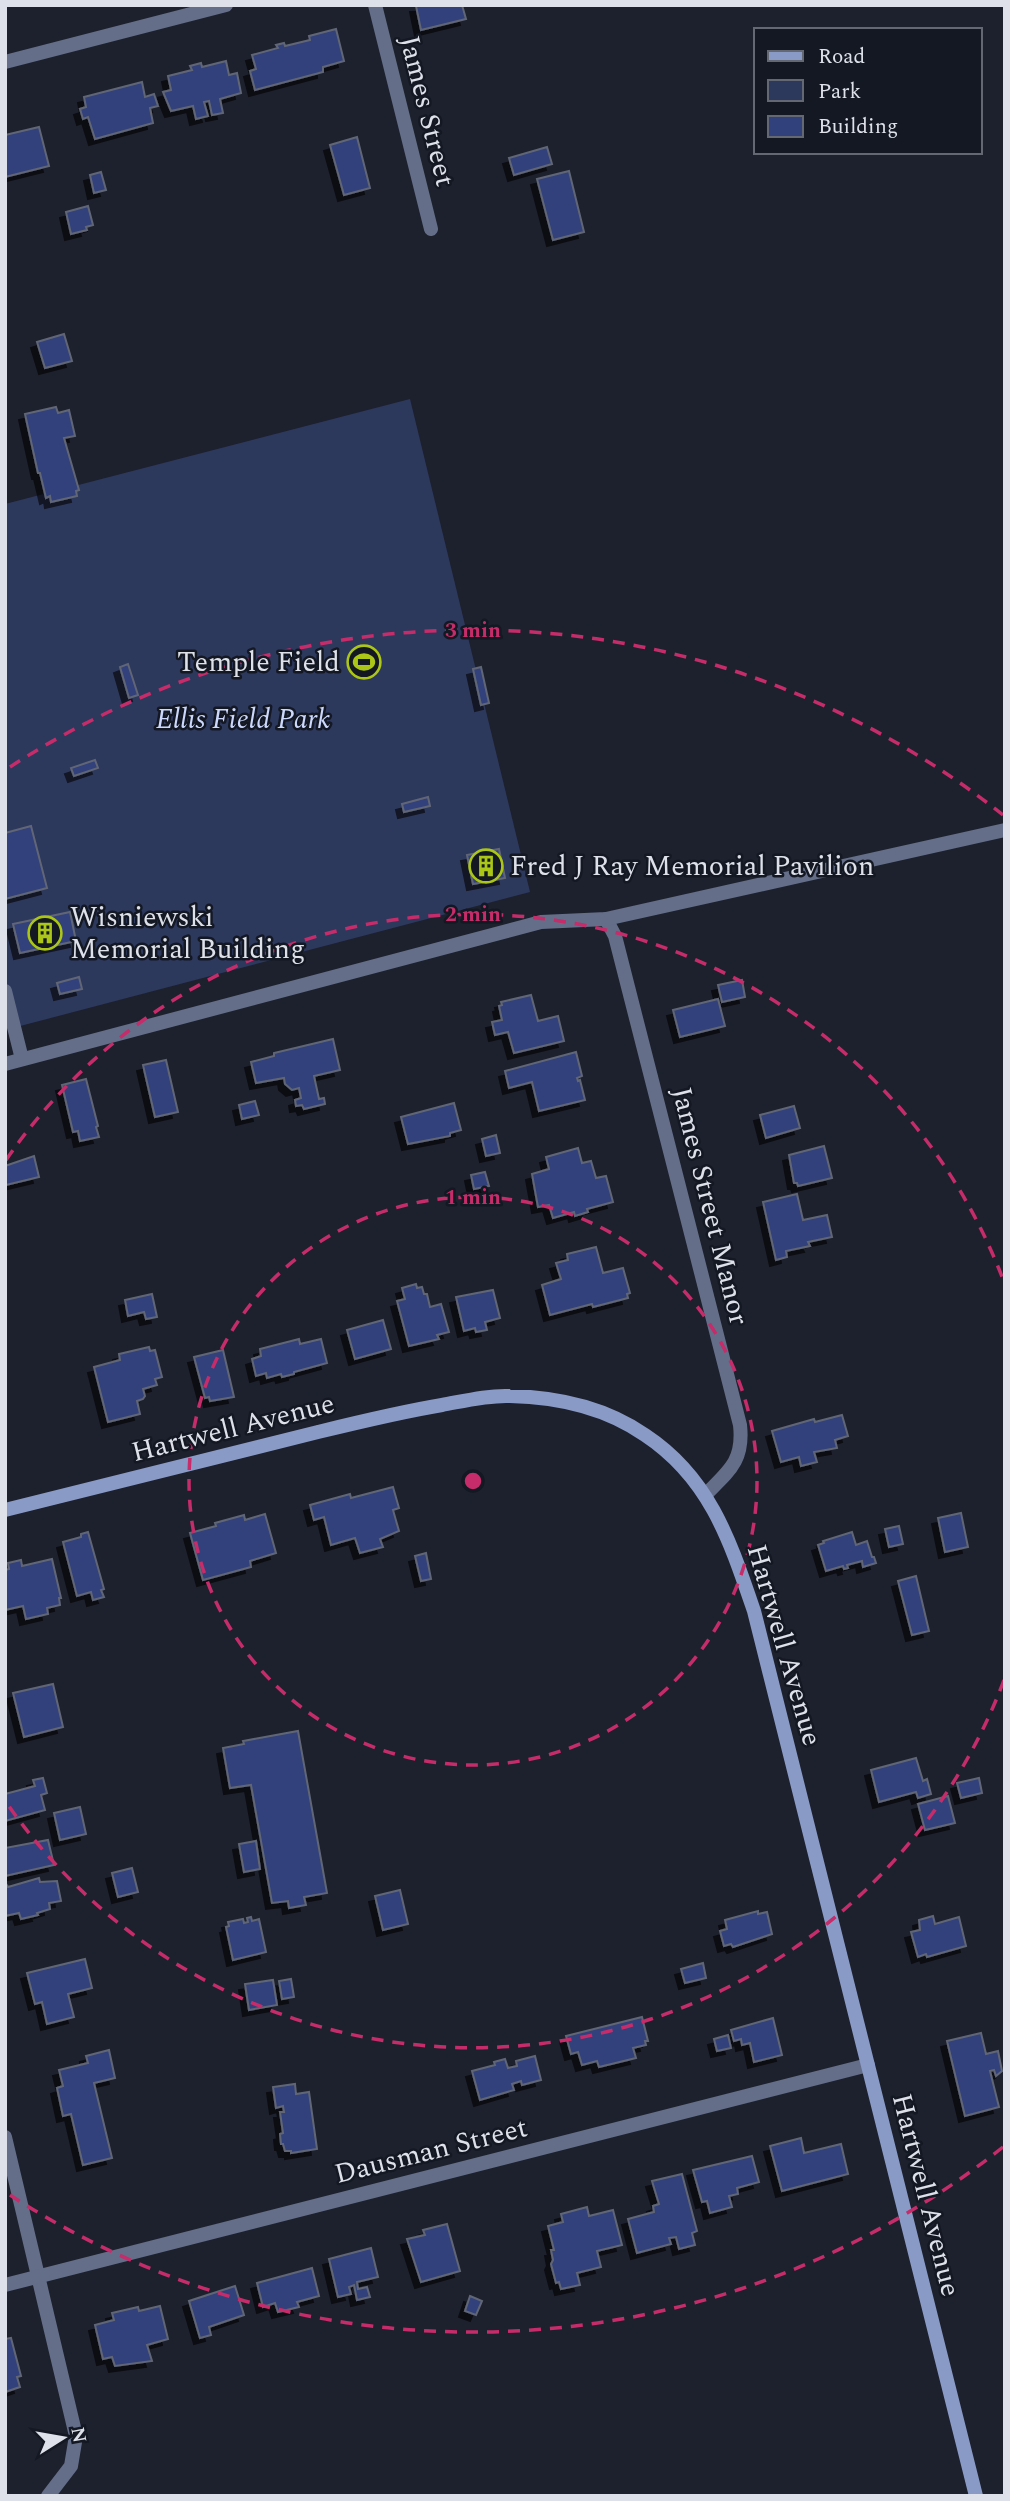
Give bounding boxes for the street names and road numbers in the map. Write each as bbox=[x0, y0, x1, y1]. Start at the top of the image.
street label: James Street bbox=[388, 31, 467, 191]
street label: James Street Manor bbox=[660, 1082, 760, 1330]
street label: Hartwell Avenue bbox=[127, 1382, 339, 1474]
street label: Hartwell Avenue bbox=[735, 1539, 833, 1751]
street label: Hartwell Avenue bbox=[880, 2089, 972, 2301]
street label: Dausman Street bbox=[330, 2106, 532, 2196]

